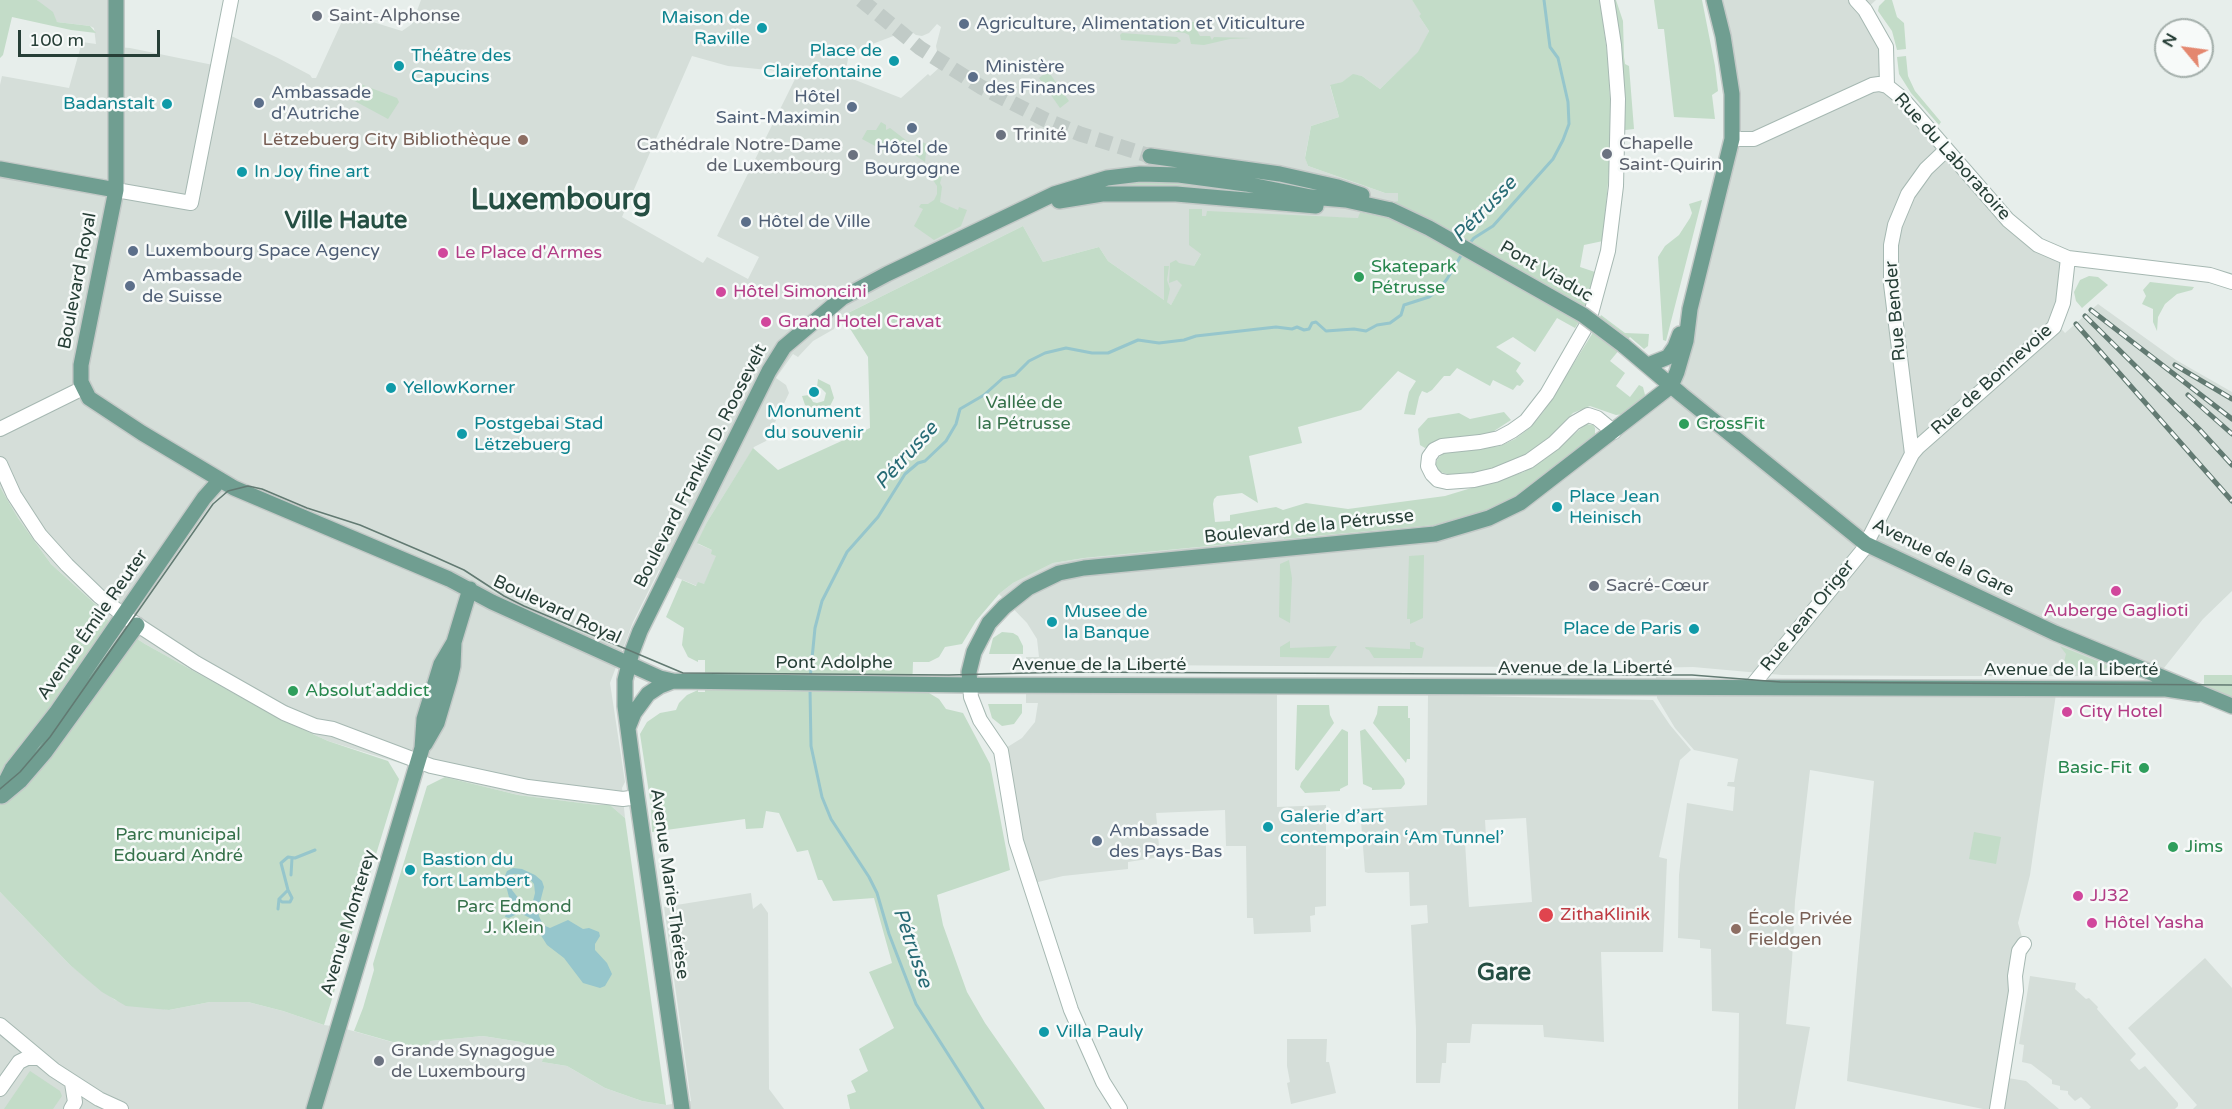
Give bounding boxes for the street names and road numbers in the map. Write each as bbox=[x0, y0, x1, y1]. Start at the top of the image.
street label: Rue du Laboratoire bbox=[1889, 89, 2015, 225]
street label: Boulevard Royal bbox=[54, 211, 102, 351]
street label: Pont Viaduc bbox=[1496, 237, 1596, 307]
street label: Rue Bender bbox=[1881, 260, 1911, 362]
street label: Rue de Bonnevoie bbox=[1927, 320, 2057, 440]
street label: Boulevard Franklin D. Roosevelt bbox=[630, 340, 772, 592]
street label: Boulevard de la Pétrusse bbox=[1203, 505, 1415, 549]
street label: Avenue de la Gare bbox=[1869, 514, 2017, 602]
street label: Avenue Émile Reuter bbox=[33, 546, 153, 704]
street label: Rue Jean Origer bbox=[1756, 556, 1860, 676]
street label: Boulevard Royal bbox=[490, 571, 624, 649]
street label: Pont Adolphe bbox=[775, 652, 893, 674]
street label: Avenue de la Liberté bbox=[1012, 654, 1186, 676]
street label: Avenue de la Liberté bbox=[1498, 657, 1672, 679]
street label: Avenue de la Liberté bbox=[1984, 659, 2158, 681]
street label: Avenue Marie-Thérèse bbox=[645, 787, 693, 981]
street label: Avenue Monterey bbox=[317, 848, 381, 998]

